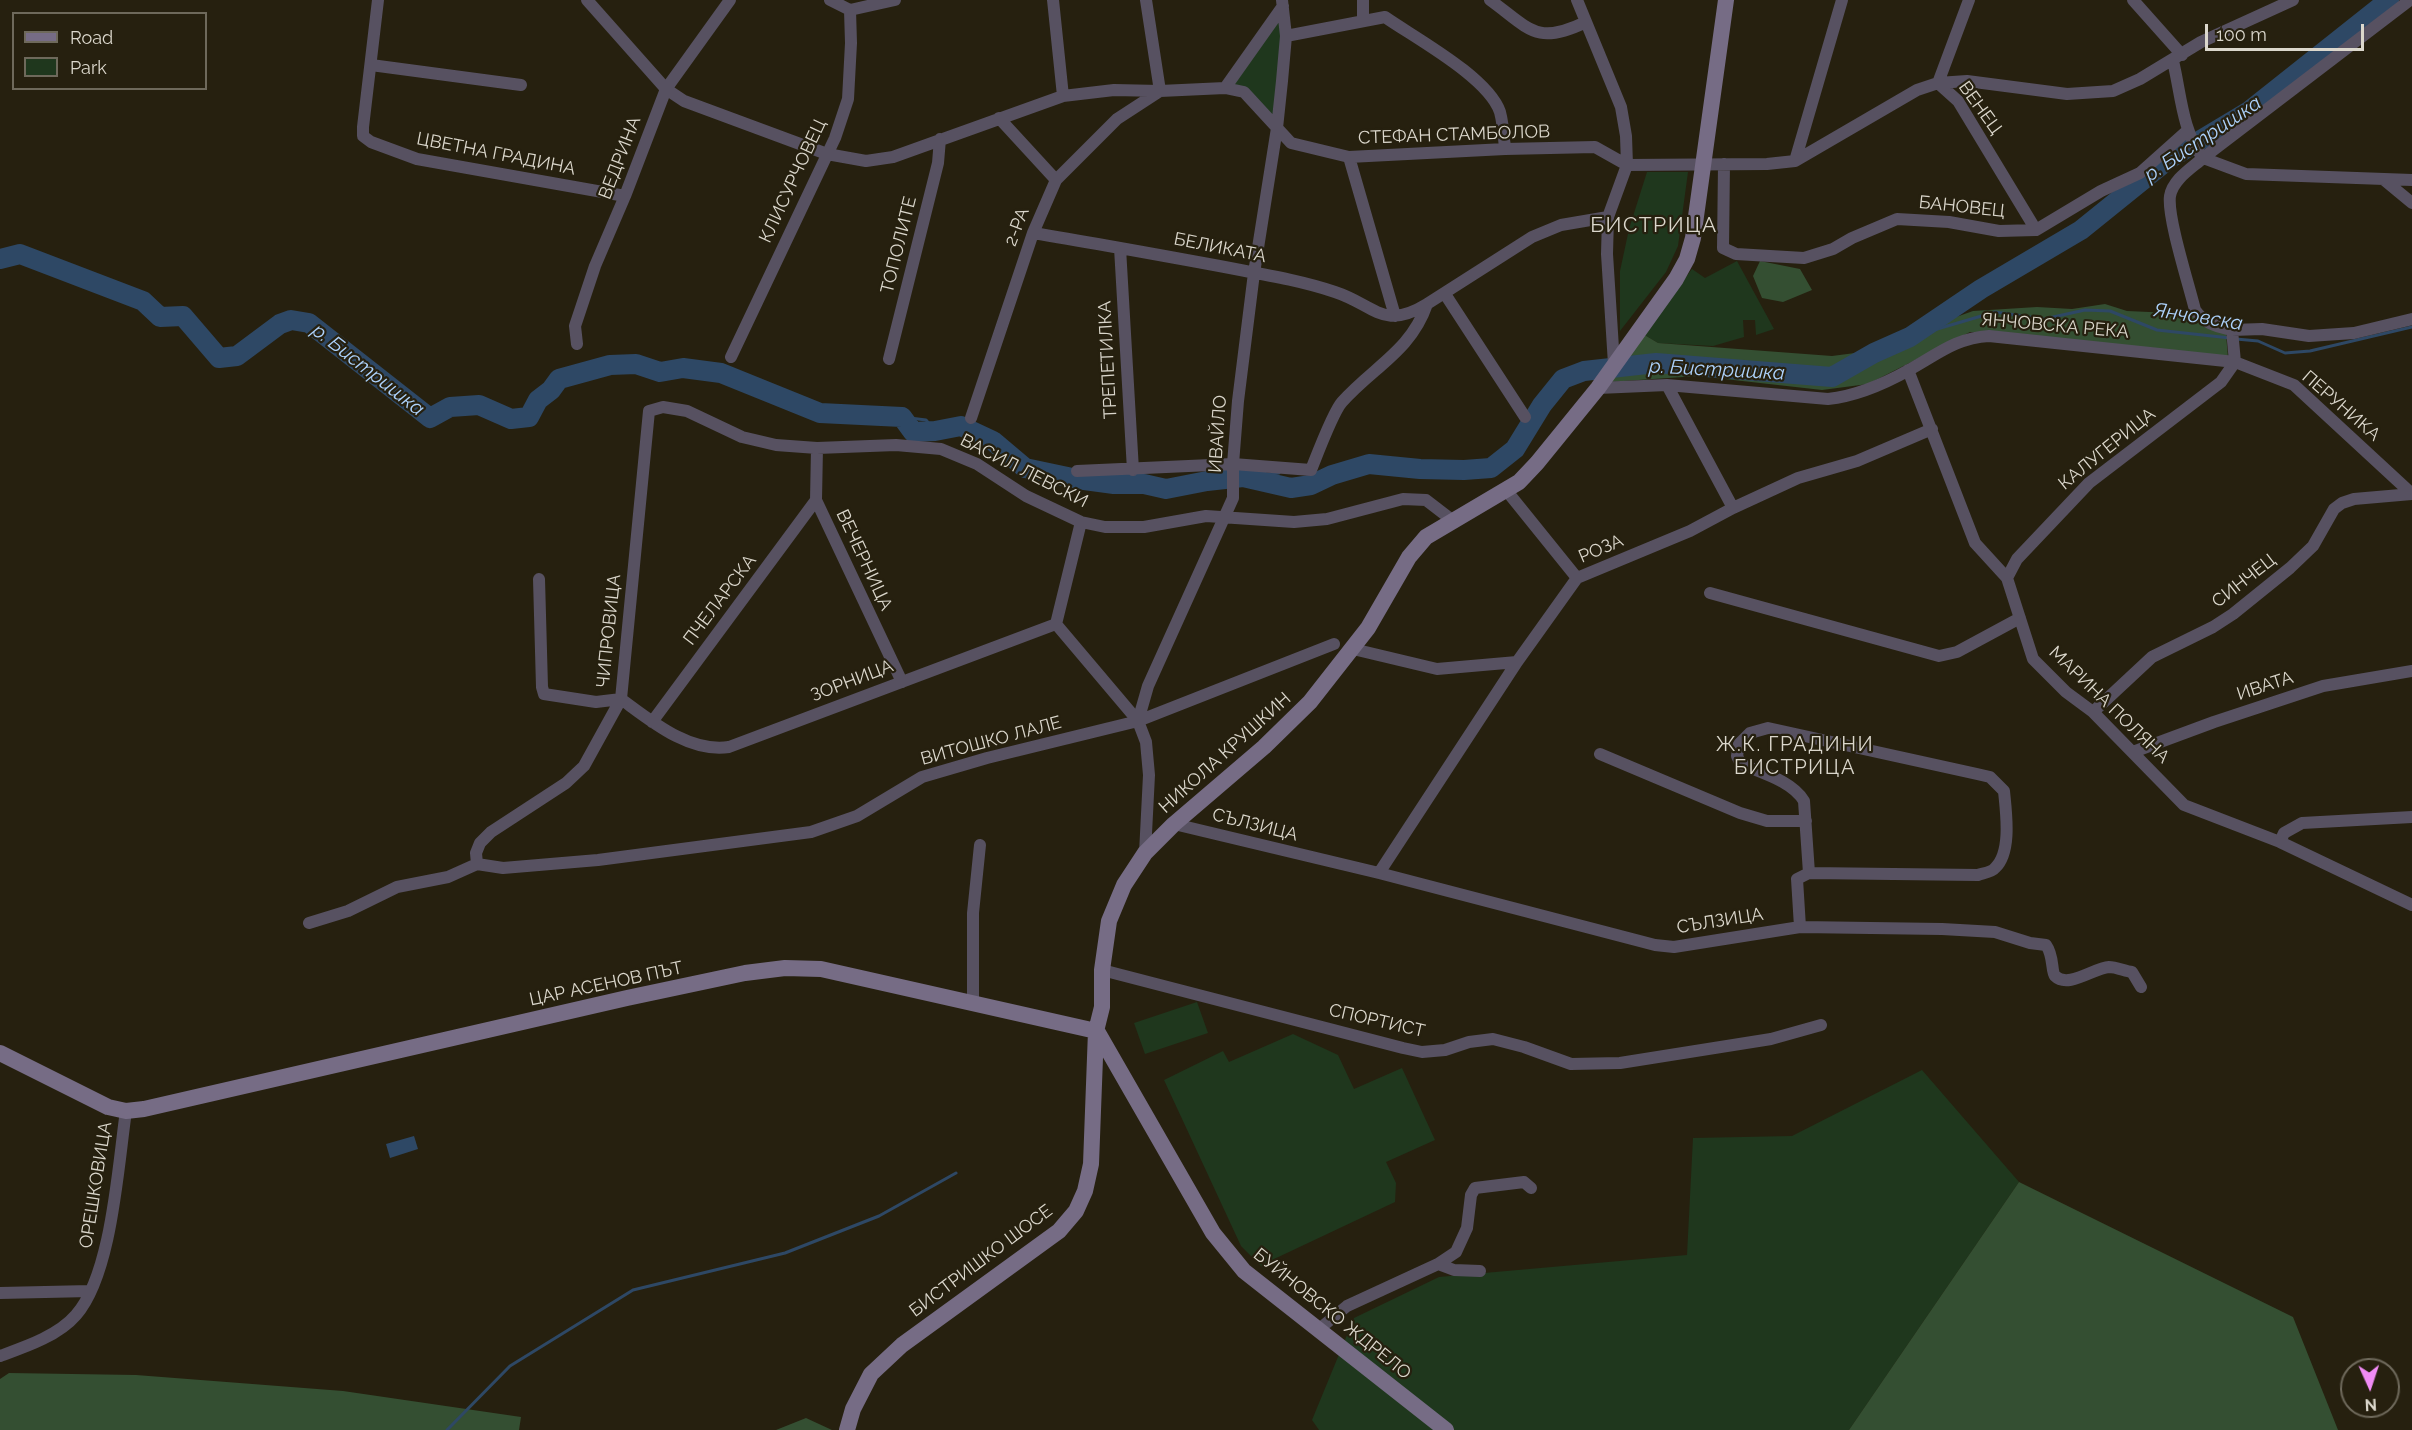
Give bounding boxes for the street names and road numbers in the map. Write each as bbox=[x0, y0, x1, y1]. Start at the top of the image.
street label: ВЕНЕЦ bbox=[1954, 77, 2006, 139]
street label: ВЕДРИНА bbox=[594, 114, 646, 202]
street label: КЛИСУРЧОВЕЦ bbox=[755, 116, 831, 246]
street label: СТЕФАН СТАМБОЛОВ bbox=[1358, 121, 1550, 149]
street label: ЦВЕТНА ГРАДИНА bbox=[415, 128, 577, 180]
street label: БАНОВЕЦ bbox=[1918, 192, 2006, 222]
street label: ТОПОЛИТЕ bbox=[877, 194, 921, 296]
street label: 2-РА bbox=[1000, 205, 1034, 249]
street label: БЕЛИКАТА bbox=[1172, 228, 1268, 268]
street label: ТРЕПЕТИЛКА bbox=[1094, 300, 1122, 420]
street label: ЯНЧОВСКА РЕКА bbox=[1980, 309, 2130, 343]
street label: ПЕРУНИКА bbox=[2297, 366, 2385, 446]
street label: ИВАЙЛО bbox=[1205, 394, 1231, 474]
street label: КАЛУГЕРИЦА bbox=[2054, 403, 2160, 495]
street label: ВАСИЛ ЛЕВСКИ bbox=[956, 429, 1092, 513]
street label: ВЕЧЕРНИЦА bbox=[831, 506, 897, 614]
street label: РОЗА bbox=[1575, 530, 1627, 568]
street label: СИНЧЕЦ bbox=[2208, 549, 2280, 613]
street label: ПЧЕЛАРСКА bbox=[679, 550, 761, 650]
street label: ЧИПРОВИЦА bbox=[592, 573, 626, 689]
street label: МАРИНА ПОЛЯНА bbox=[2044, 642, 2174, 768]
street label: ЗОРНИЦА bbox=[808, 655, 896, 707]
street label: ИВАТА bbox=[2234, 667, 2296, 705]
street label: НИКОЛА КРУШКИН bbox=[1155, 688, 1295, 818]
street label: ВИТОШКО ЛАЛЕ bbox=[918, 712, 1064, 770]
street label: СЪЛЗИЦА bbox=[1210, 804, 1300, 846]
street label: СЪЛЗИЦА bbox=[1675, 904, 1765, 938]
street label: ЦАР АСЕНОВ ПЪТ bbox=[527, 957, 685, 1011]
street label: СПОРТИСТ bbox=[1327, 999, 1427, 1043]
street label: ОРЕШКОВИЦА bbox=[75, 1120, 117, 1250]
street label: БИСТРИШКО ШОСЕ bbox=[905, 1200, 1057, 1322]
street label: БУЙНОВСКО ЖДРЕЛО bbox=[1249, 1244, 1415, 1384]

